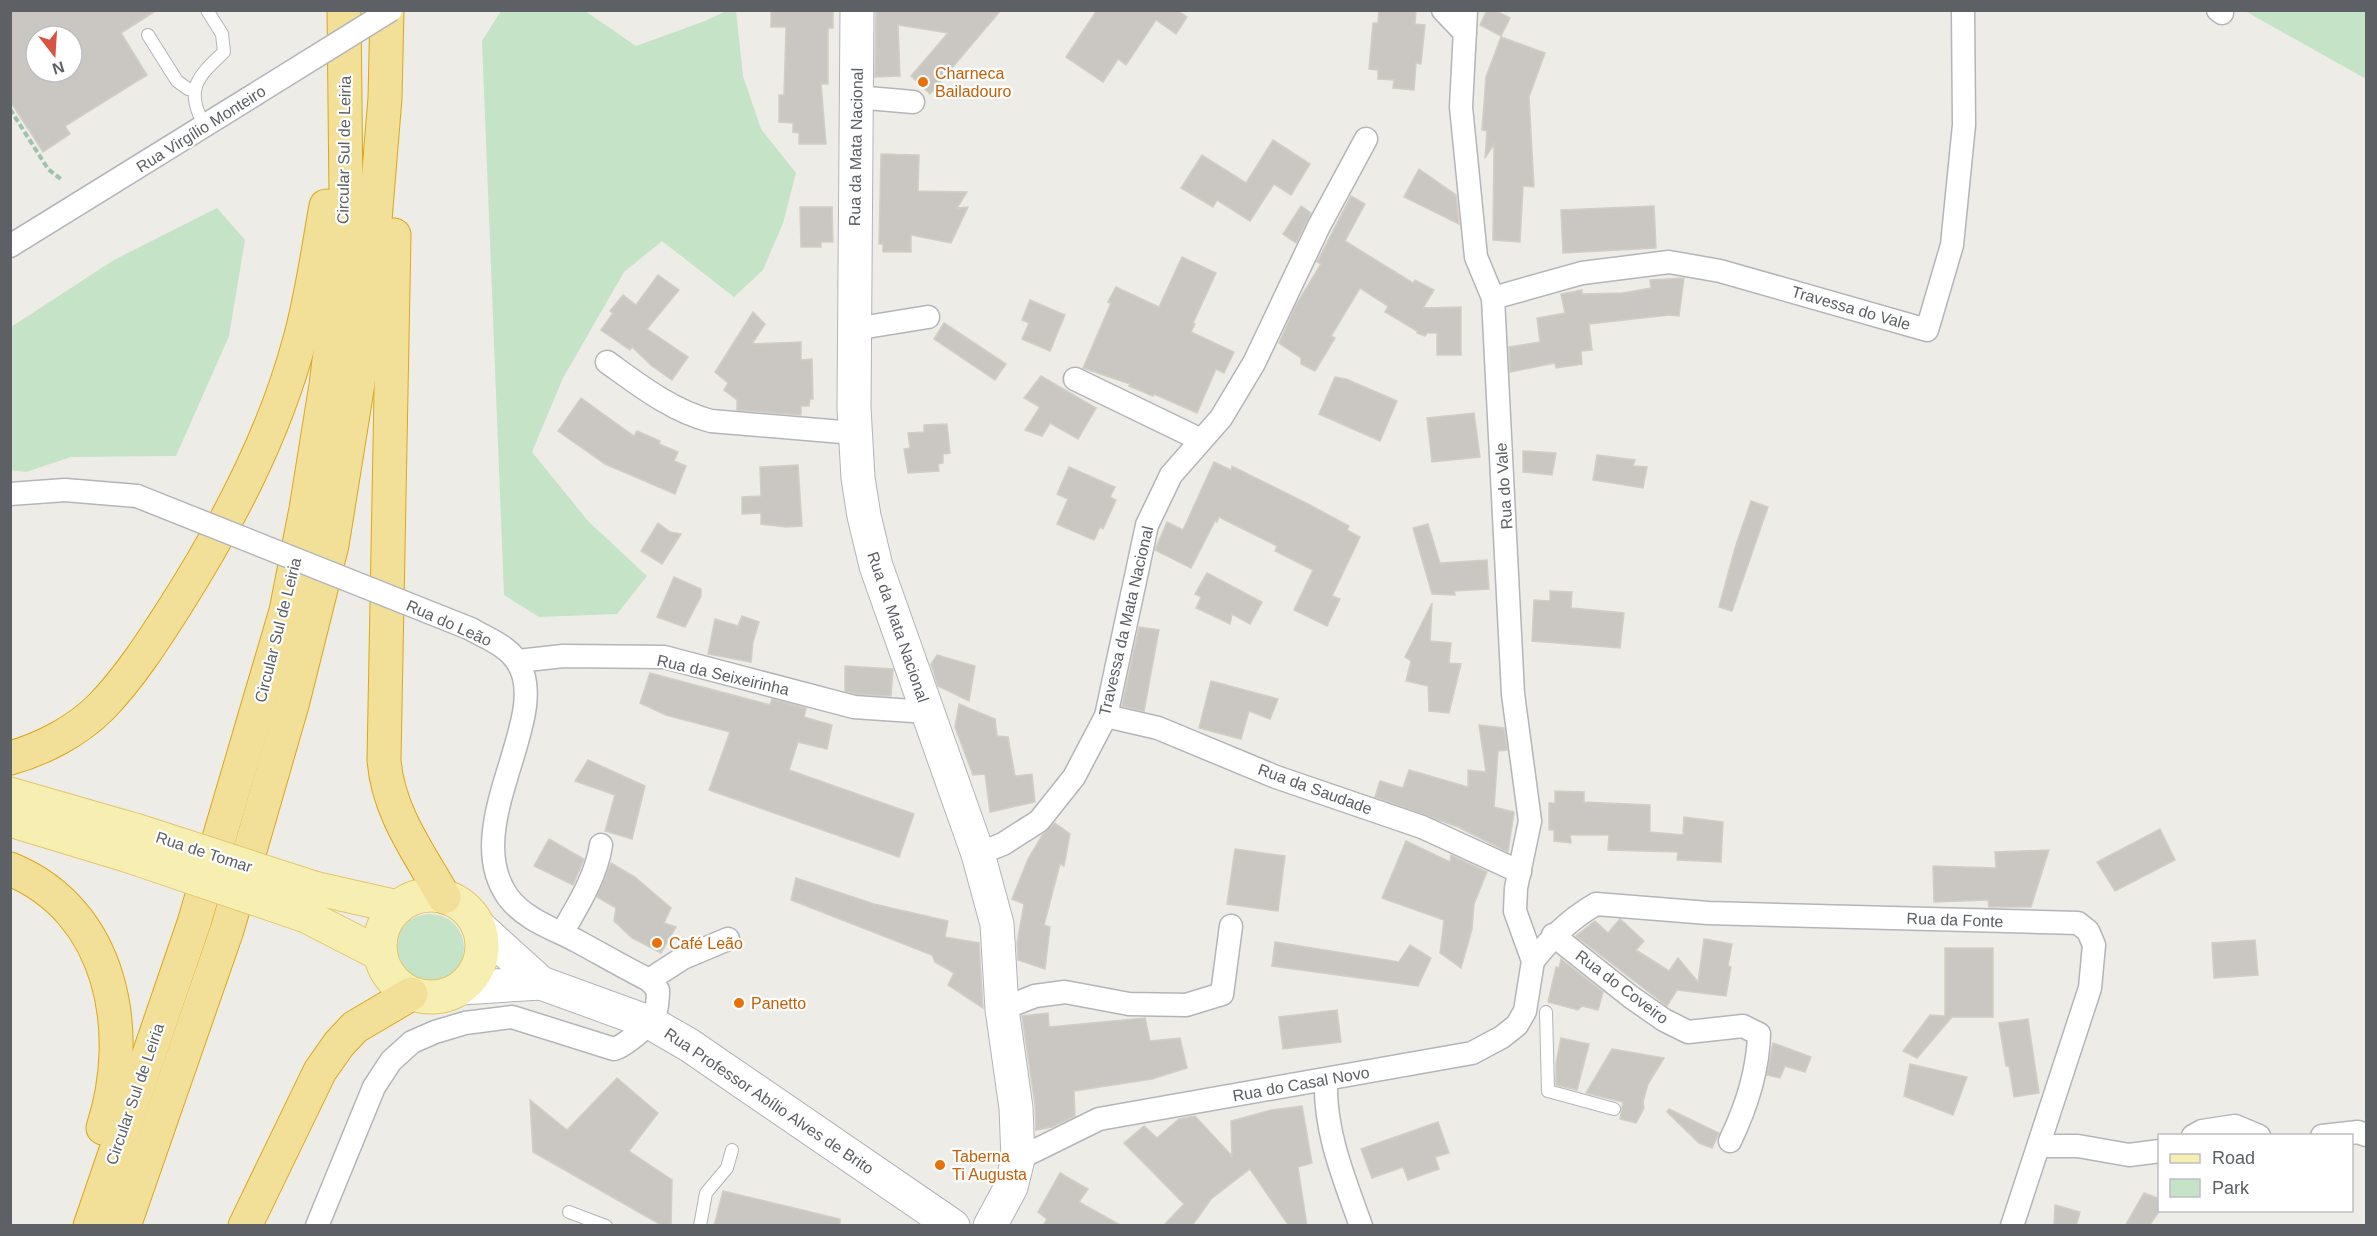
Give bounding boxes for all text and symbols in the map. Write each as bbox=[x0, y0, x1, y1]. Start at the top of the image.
north arrow bbox=[24, 24, 84, 84]
text: N bbox=[50, 58, 66, 78]
place label: Charneca Bailadouro bbox=[935, 65, 1012, 100]
street label: Rua da Mata Nacional bbox=[846, 68, 866, 226]
marker: Charneca Bailadouro bbox=[916, 75, 930, 89]
street label: Circular Sul de Leiria bbox=[334, 76, 354, 224]
street label: Rua Virgílio Monteiro bbox=[133, 82, 269, 176]
street label: Travessa do Vale bbox=[1790, 283, 1912, 333]
street label: Rua do Vale bbox=[1492, 442, 1516, 530]
street label: Travessa da Mata Nacional bbox=[1096, 524, 1156, 718]
street label: Rua da Mata Nacional bbox=[864, 549, 932, 705]
street label: Circular Sul de Leiria bbox=[252, 556, 304, 704]
street label: Rua do Leão bbox=[404, 597, 494, 649]
street label: Rua da Seixeirinha bbox=[655, 652, 791, 699]
street label: Rua da Saudade bbox=[1256, 760, 1374, 818]
street label: Rua de Tomar bbox=[154, 828, 255, 876]
street label: Rua da Fonte bbox=[1906, 910, 2004, 930]
place label: Café Leão bbox=[669, 935, 743, 952]
marker: Café Leão bbox=[650, 936, 664, 950]
street label: Rua do Coveiro bbox=[1572, 947, 1672, 1027]
place label: Panetto bbox=[751, 995, 806, 1012]
marker: Panetto bbox=[732, 996, 746, 1010]
street label: Circular Sul de Leiria bbox=[103, 1021, 167, 1167]
street label: Rua Professor Abílio Alves de Brito bbox=[661, 1025, 877, 1177]
street label: Rua do Casal Novo bbox=[1231, 1064, 1371, 1104]
legend bbox=[2158, 1134, 2353, 1212]
place label: Taberna Ti Augusta bbox=[952, 1148, 1027, 1183]
text: Road bbox=[2212, 1148, 2255, 1168]
marker: Taberna Ti Augusta bbox=[933, 1158, 947, 1172]
text: Park bbox=[2212, 1178, 2250, 1198]

